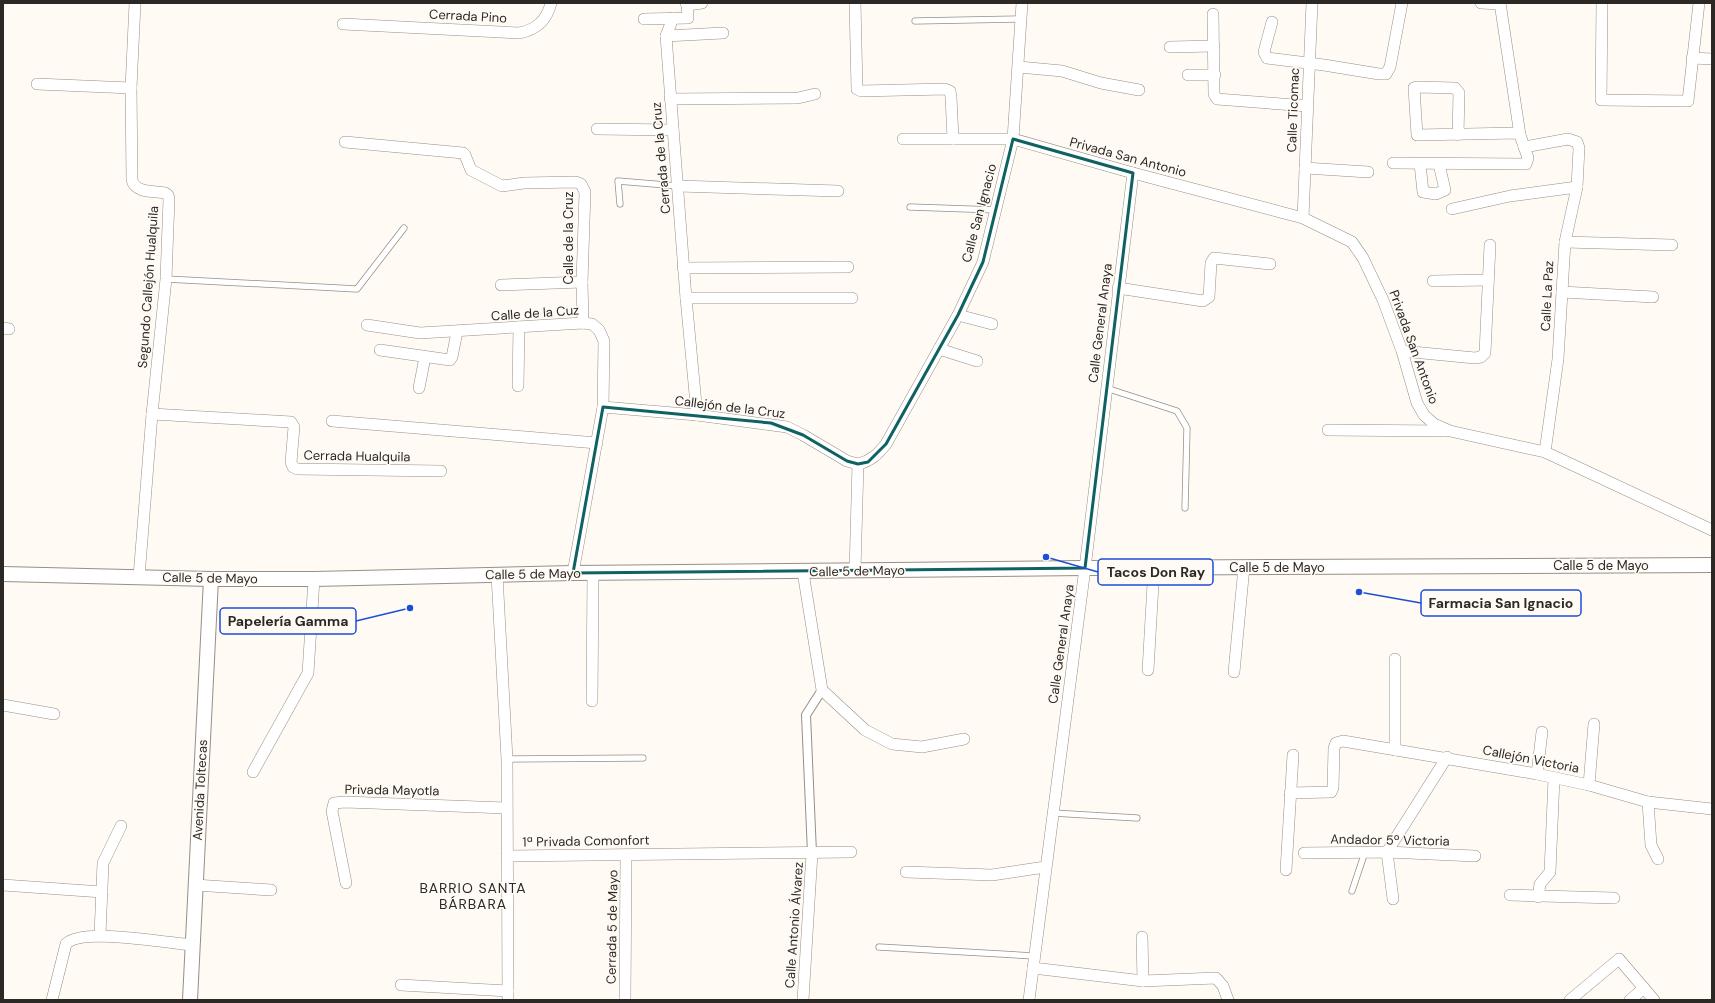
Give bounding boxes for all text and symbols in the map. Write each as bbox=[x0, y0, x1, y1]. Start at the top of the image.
street label: Cerrada Pino bbox=[429, 5, 508, 27]
street label: Calle Ticomac bbox=[1283, 67, 1303, 153]
street label: Cerrada de la Cruz bbox=[648, 101, 674, 215]
street label: Privada San Antonio bbox=[1068, 133, 1189, 181]
street label: Calle San Ignacio bbox=[958, 161, 1000, 264]
street label: Calle de la Cruz bbox=[560, 191, 577, 285]
street label: Segundo Callejón Hualquila bbox=[134, 205, 162, 369]
street label: Calle La Paz bbox=[1537, 260, 1557, 332]
street label: Calle General Anaya bbox=[1084, 262, 1116, 384]
street label: Privada San Antonio bbox=[1385, 288, 1443, 407]
street label: Calle de la Cuz bbox=[490, 301, 580, 325]
street label: Callejón de la Cruz bbox=[674, 392, 786, 422]
street label: Cerrada Hualquila bbox=[303, 447, 411, 465]
street label: Calle 5 de Mayo bbox=[1553, 557, 1649, 574]
callout: Tacos Don Ray bbox=[1098, 559, 1213, 585]
street label: Calle 5 de Mayo bbox=[1229, 559, 1325, 576]
street label: Calle 5 de Mayo bbox=[809, 562, 905, 580]
text: Tacos Don Ray bbox=[1107, 563, 1206, 581]
street label: Calle 5 de Mayo bbox=[485, 565, 581, 583]
street label: Calle 5 de Mayo bbox=[162, 569, 258, 587]
street label: Calle General Anaya bbox=[1044, 583, 1078, 705]
callout: Farmacia San Ignacio bbox=[1421, 590, 1581, 616]
text: Farmacia San Ignacio bbox=[1429, 594, 1573, 612]
callout: Papelería Gamma bbox=[220, 608, 356, 634]
text: Papelería Gamma bbox=[228, 612, 348, 630]
street label: Avenida Toltecas bbox=[189, 739, 211, 841]
street label: Callejón Victoria bbox=[1481, 741, 1581, 777]
street label: Privada Mayotla bbox=[345, 781, 439, 799]
street label: Andador 5º Victoria bbox=[1330, 830, 1450, 850]
street label: 1ª Privada Comonfort bbox=[522, 831, 650, 851]
street label: Calle Antonio Álvarez bbox=[780, 861, 807, 989]
street label: Cerrada 5 de Mayo bbox=[603, 869, 622, 984]
district label: BARRIO SANTA BÁRBARA bbox=[419, 879, 527, 913]

